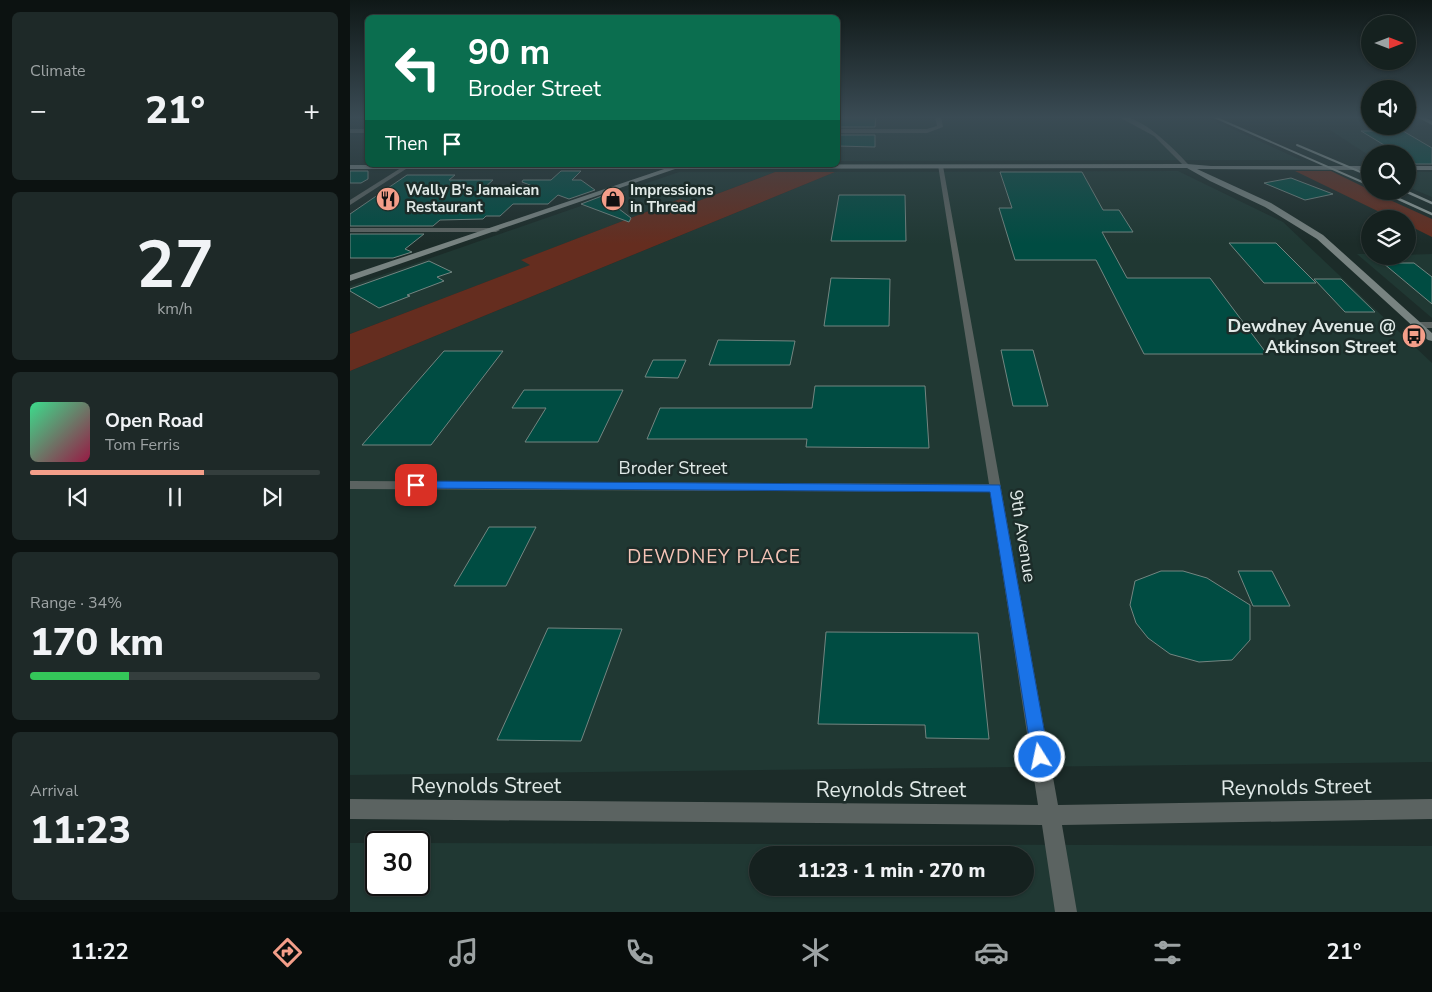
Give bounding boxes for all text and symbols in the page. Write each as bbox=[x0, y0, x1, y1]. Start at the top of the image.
north arrow bbox=[1361, 15, 1416, 70]
map controls bbox=[1361, 15, 1416, 265]
text: 90 m bbox=[468, 29, 550, 76]
icon: left bbox=[385, 35, 450, 100]
text: Climate bbox=[30, 60, 85, 82]
text: Broder Street bbox=[468, 74, 601, 104]
button: sound bbox=[1361, 80, 1416, 135]
text: 21° bbox=[145, 85, 205, 136]
text: − bbox=[30, 92, 47, 130]
text: + bbox=[303, 92, 320, 130]
icon: arrive bbox=[438, 130, 466, 158]
text: Then bbox=[385, 131, 428, 157]
button: search bbox=[1361, 145, 1416, 200]
place label: Wally B's Jamaican Restaurant bbox=[406, 180, 539, 217]
place label: Impressions in Thread bbox=[630, 180, 713, 217]
restaurant icon: Wally B's Jamaican Restaurant bbox=[375, 186, 401, 212]
shop icon: Impressions in Thread bbox=[600, 186, 626, 212]
button: layers bbox=[1361, 210, 1416, 265]
text: 27 bbox=[136, 221, 214, 310]
text: km/h bbox=[157, 298, 193, 320]
place label: Dewdney Avenue @ Atkinson Street bbox=[1228, 314, 1396, 359]
bus stop icon: Dewdney Avenue @ Atkinson Street bbox=[1401, 323, 1427, 349]
text: Open Road bbox=[105, 408, 203, 434]
text: Tom Ferris bbox=[105, 434, 180, 456]
street label: Broder Street bbox=[619, 456, 728, 480]
pin bbox=[395, 464, 437, 506]
icon: arrive bbox=[402, 471, 430, 499]
icon: previous bbox=[64, 483, 92, 511]
icon: pause bbox=[161, 483, 189, 511]
icon: next bbox=[258, 483, 286, 511]
street label: 9th Avenue bbox=[1004, 488, 1042, 584]
district label: DEWDNEY PLACE bbox=[627, 544, 801, 570]
text: Range · 34% bbox=[30, 592, 122, 614]
text: 170 km bbox=[30, 617, 164, 668]
position arrow bbox=[1013, 730, 1065, 782]
street label: Reynolds Street bbox=[411, 772, 562, 800]
street label: Reynolds Street bbox=[1221, 772, 1372, 802]
street label: Reynolds Street bbox=[816, 776, 967, 804]
text: Arrival bbox=[30, 780, 78, 802]
text: 11:23 bbox=[30, 805, 131, 856]
speed limit sign: 30 bbox=[365, 831, 430, 896]
text: 11:23 · 1 min · 270 m bbox=[798, 858, 985, 884]
icon: directions bbox=[270, 935, 305, 970]
icon: music bbox=[446, 935, 481, 970]
icon: phone bbox=[622, 935, 657, 970]
icon: climate bbox=[798, 935, 833, 970]
icon: car bbox=[974, 935, 1009, 970]
icon: filters bbox=[1150, 935, 1185, 970]
text: 11:22 bbox=[71, 937, 129, 967]
text: 21° bbox=[1327, 937, 1361, 967]

